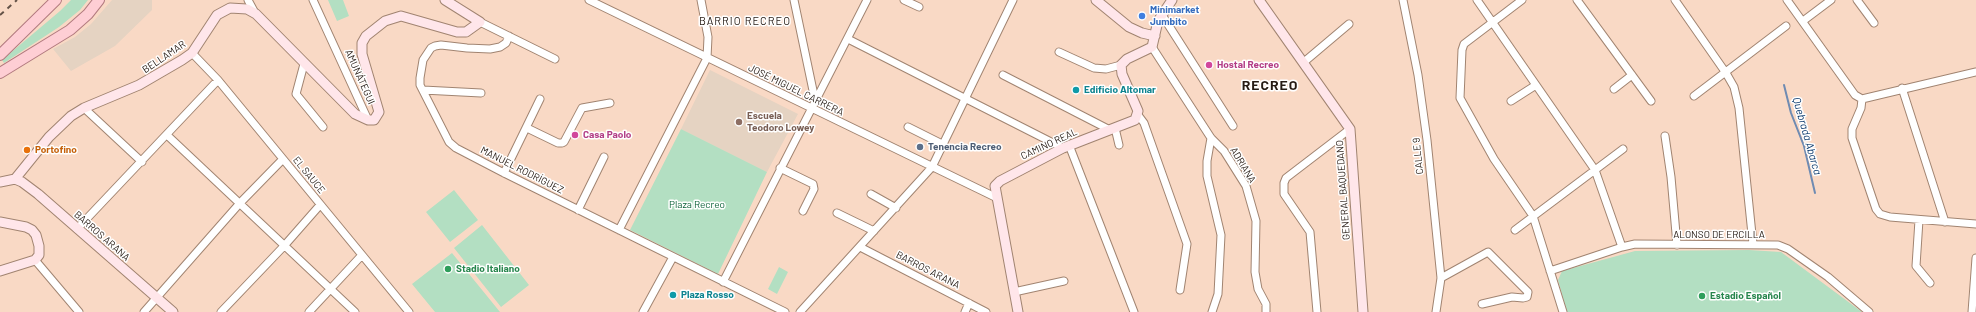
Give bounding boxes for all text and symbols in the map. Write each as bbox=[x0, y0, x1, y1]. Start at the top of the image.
place label: Minimarket Jumbito bbox=[1150, 4, 1199, 28]
marker: Minimarket Jumbito bbox=[1137, 11, 1147, 21]
district label: BARRIO RECREO bbox=[699, 14, 791, 28]
street label: BELLAMAR bbox=[140, 38, 188, 76]
street label: AMUNÁTEGUI bbox=[343, 48, 377, 106]
place label: Hostal Recreo bbox=[1217, 59, 1279, 71]
marker: Hostal Recreo bbox=[1204, 60, 1214, 70]
street label: JOSÉ MIGUEL CARRERA bbox=[746, 62, 846, 118]
district label: RECREO bbox=[1242, 77, 1298, 93]
place label: Edificio Altomar bbox=[1084, 84, 1156, 96]
marker: Edificio Altomar bbox=[1071, 85, 1081, 95]
water label: Quebrada Abarca bbox=[1790, 96, 1824, 176]
place label: Escuela Teodoro Lowey bbox=[747, 110, 814, 134]
marker: Escuela Teodoro Lowey bbox=[734, 117, 744, 127]
street label: CAMINO REAL bbox=[1019, 126, 1079, 162]
place label: Casa Paolo bbox=[583, 129, 631, 141]
marker: Casa Paolo bbox=[570, 130, 580, 140]
street label: CALLE 9 bbox=[1410, 137, 1426, 175]
street label: GENERAL BAQUEDANO bbox=[1334, 140, 1352, 240]
place label: Tenencia Recreo bbox=[928, 141, 1002, 153]
marker: Tenencia Recreo bbox=[915, 142, 925, 152]
place label: Portofino bbox=[35, 144, 77, 156]
street label: MANUEL RODRÍGUEZ bbox=[478, 144, 566, 196]
marker: Portofino bbox=[22, 145, 32, 155]
street label: ADRIANA bbox=[1228, 145, 1258, 185]
street label: EL SAUCE bbox=[290, 154, 328, 196]
park label: Plaza Recreo bbox=[669, 199, 725, 211]
street label: BARROS ARANA bbox=[72, 209, 132, 263]
street label: ALONSO DE ERCILLA bbox=[1673, 229, 1765, 241]
street label: BARROS ARANA bbox=[894, 249, 962, 291]
place label: Stadio Italiano bbox=[456, 263, 520, 275]
marker: Stadio Italiano bbox=[443, 264, 453, 274]
place label: Plaza Rosso bbox=[681, 289, 734, 301]
marker: Plaza Rosso bbox=[668, 290, 678, 300]
place label: Estadio Español bbox=[1710, 290, 1781, 302]
marker: Estadio Español bbox=[1697, 291, 1707, 301]

